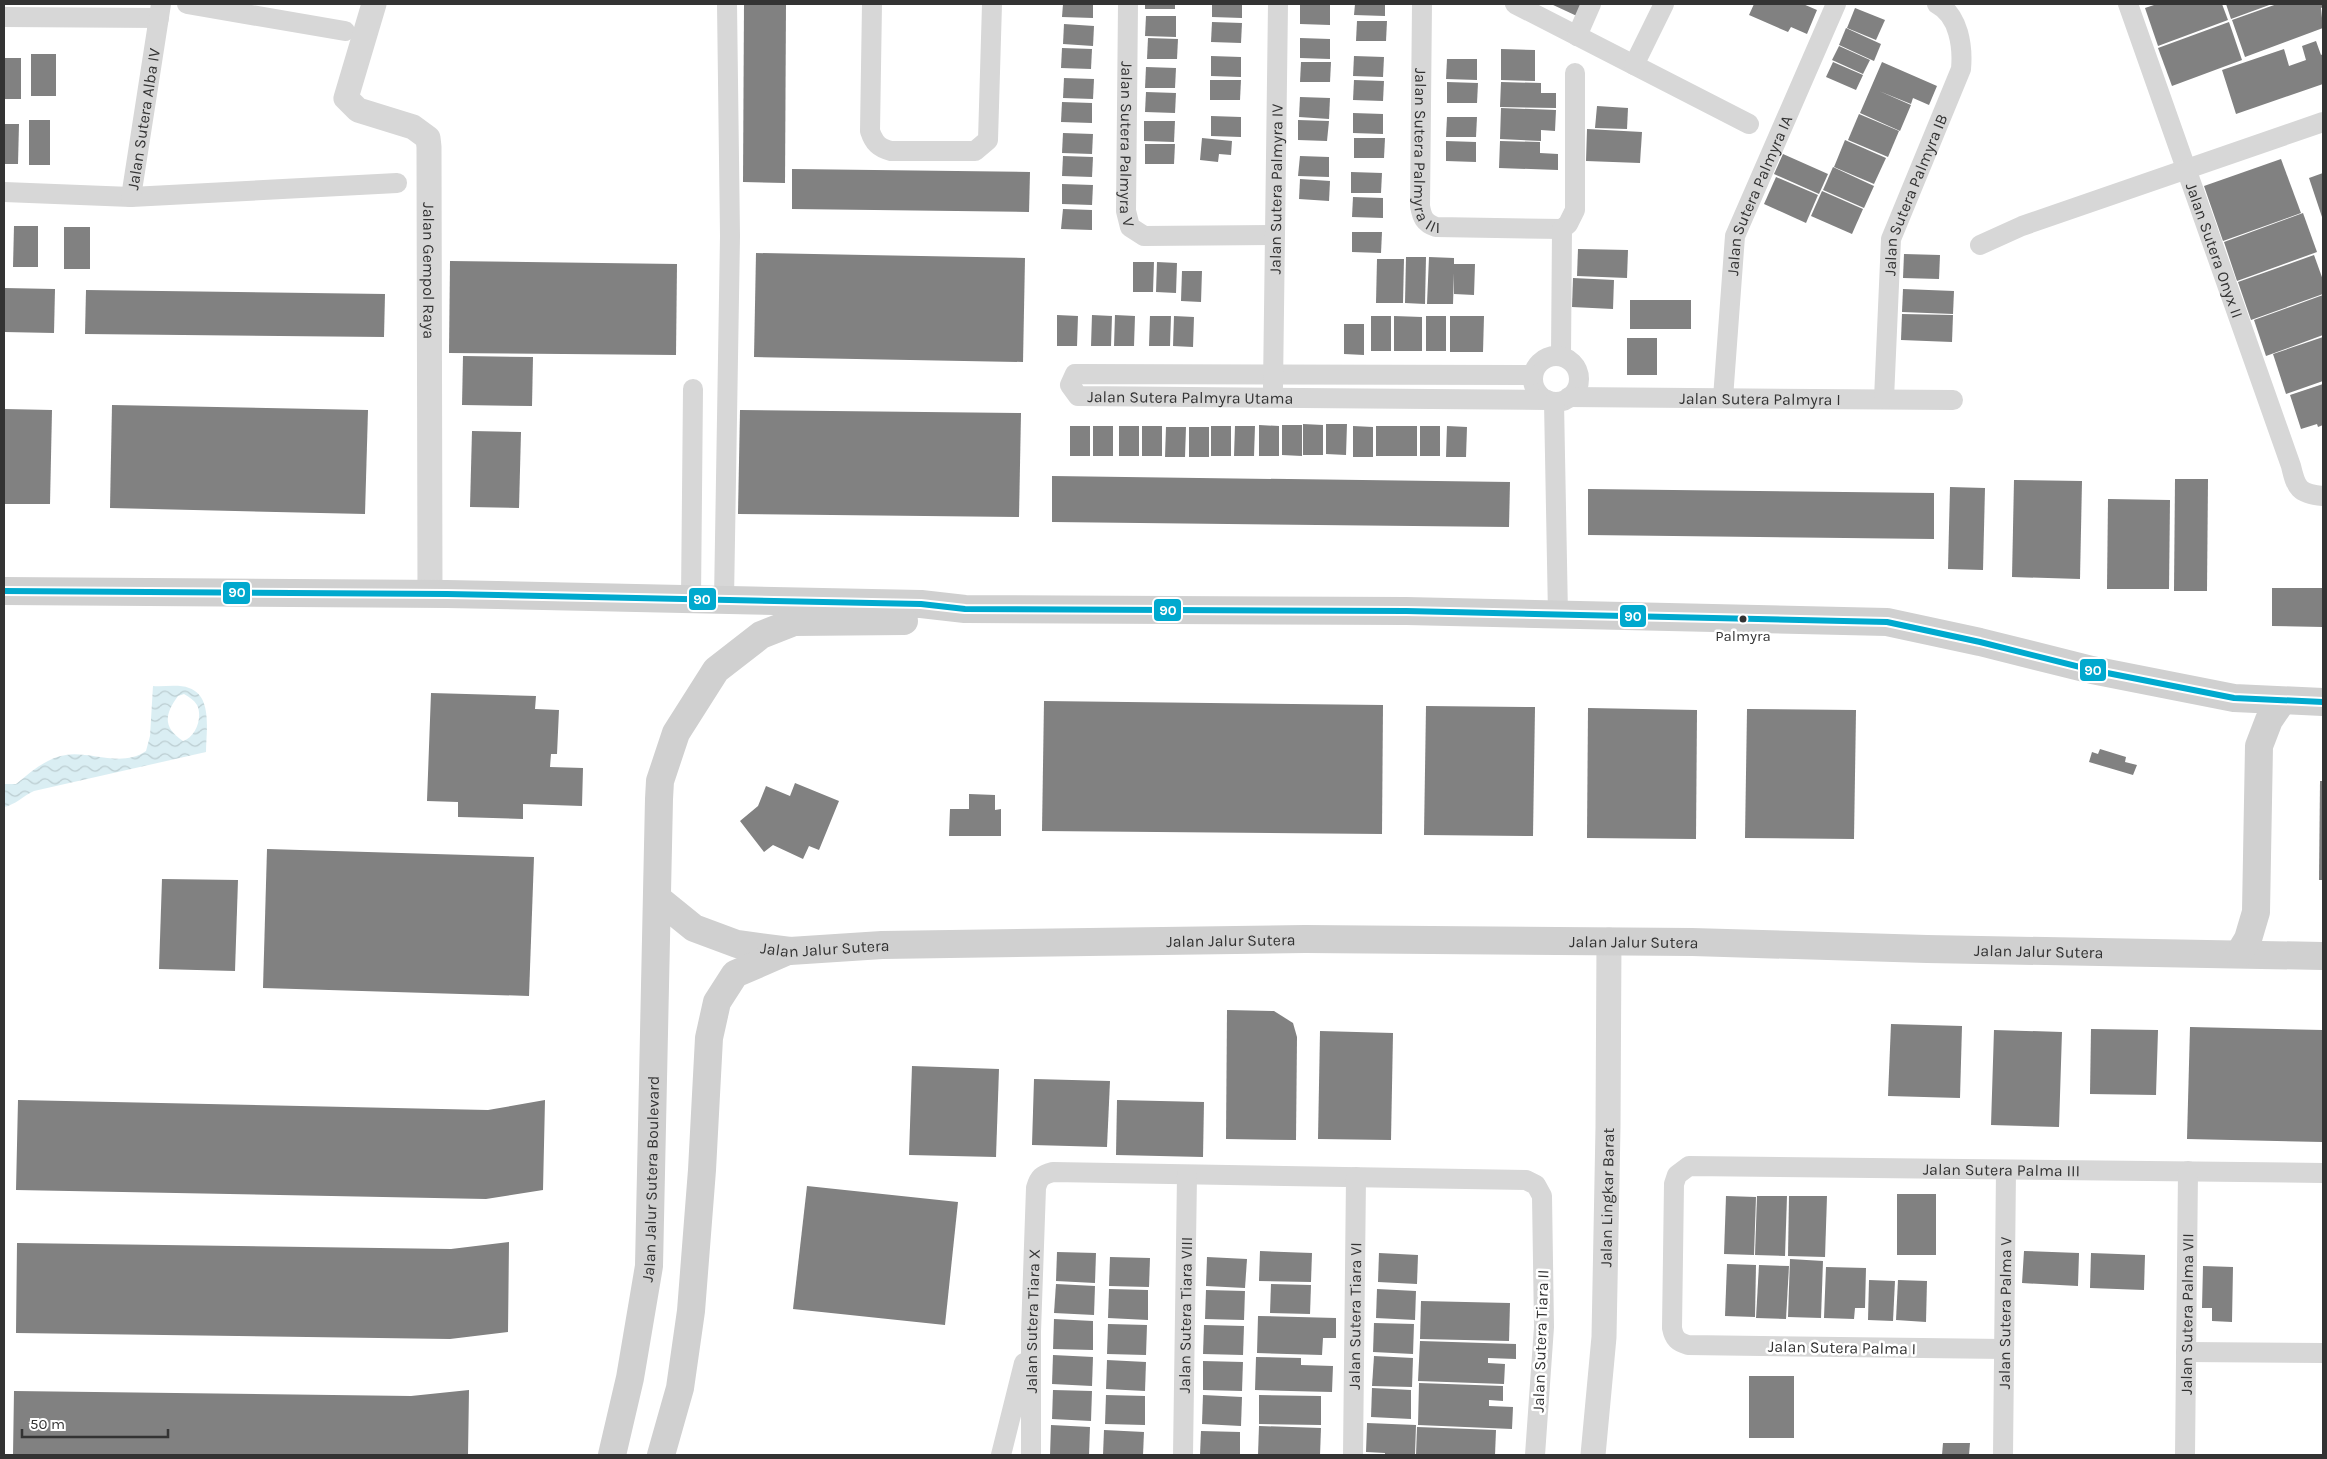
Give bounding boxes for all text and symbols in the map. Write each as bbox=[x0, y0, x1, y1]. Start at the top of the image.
street label: Jalan Sutera Alba IV bbox=[123, 47, 164, 191]
street label: Jalan Sutera Palmyra V bbox=[1116, 61, 1139, 229]
street label: Jalan Sutera Palmyra III bbox=[1410, 68, 1440, 237]
street label: Jalan Sutera Palmyra IV bbox=[1265, 104, 1287, 274]
street label: Jalan Sutera Palmyra IB bbox=[1880, 111, 1952, 276]
street label: Jalan Sutera Palmyra IA bbox=[1723, 112, 1796, 276]
street label: Jalan Sutera Onyx II bbox=[2182, 180, 2247, 321]
street label: Jalan Gempol Raya bbox=[419, 202, 438, 339]
street label: Jalan Sutera Palmyra Utama bbox=[1087, 387, 1293, 408]
street label: Jalan Sutera Palmyra I bbox=[1679, 389, 1841, 409]
line badge: 90 bbox=[222, 581, 251, 605]
text: 90 bbox=[228, 584, 246, 601]
line badge: 90 bbox=[688, 587, 717, 611]
text: 90 bbox=[693, 591, 711, 608]
line badge: 90 bbox=[1153, 598, 1182, 622]
text: 90 bbox=[1159, 602, 1177, 619]
line badge: 90 bbox=[1619, 604, 1647, 628]
text: 90 bbox=[1624, 608, 1642, 625]
marker: Palmyra bbox=[1738, 614, 1748, 624]
place label: Palmyra bbox=[1715, 627, 1771, 645]
line badge: 90 bbox=[2079, 658, 2107, 682]
text: 90 bbox=[2084, 662, 2102, 679]
street label: Jalan Jalur Sutera bbox=[1166, 930, 1296, 951]
street label: Jalan Jalur Sutera bbox=[1569, 932, 1699, 952]
street label: Jalan Jalur Sutera bbox=[759, 936, 890, 961]
street label: Jalan Jalur Sutera bbox=[1974, 941, 2103, 962]
street label: Jalan Jalur Sutera Boulevard bbox=[637, 1075, 663, 1283]
street label: Jalan Lingkar Barat bbox=[1596, 1127, 1618, 1268]
street label: Jalan Sutera Palma III bbox=[1923, 1160, 2080, 1180]
street label: Jalan Sutera Palma VII bbox=[2177, 1233, 2197, 1395]
street label: Jalan Sutera Palma V bbox=[1995, 1236, 2015, 1390]
street label: Jalan Sutera Tiara VIII bbox=[1175, 1237, 1196, 1393]
street label: Jalan Sutera Tiara VI bbox=[1345, 1242, 1365, 1390]
street label: Jalan Sutera Tiara X bbox=[1022, 1249, 1044, 1393]
street label: Jalan Sutera Tiara II bbox=[1529, 1269, 1552, 1413]
street label: Jalan Sutera Palma I bbox=[1768, 1337, 1916, 1358]
scale bar bbox=[22, 1406, 169, 1438]
text: 50 m bbox=[30, 1415, 65, 1433]

